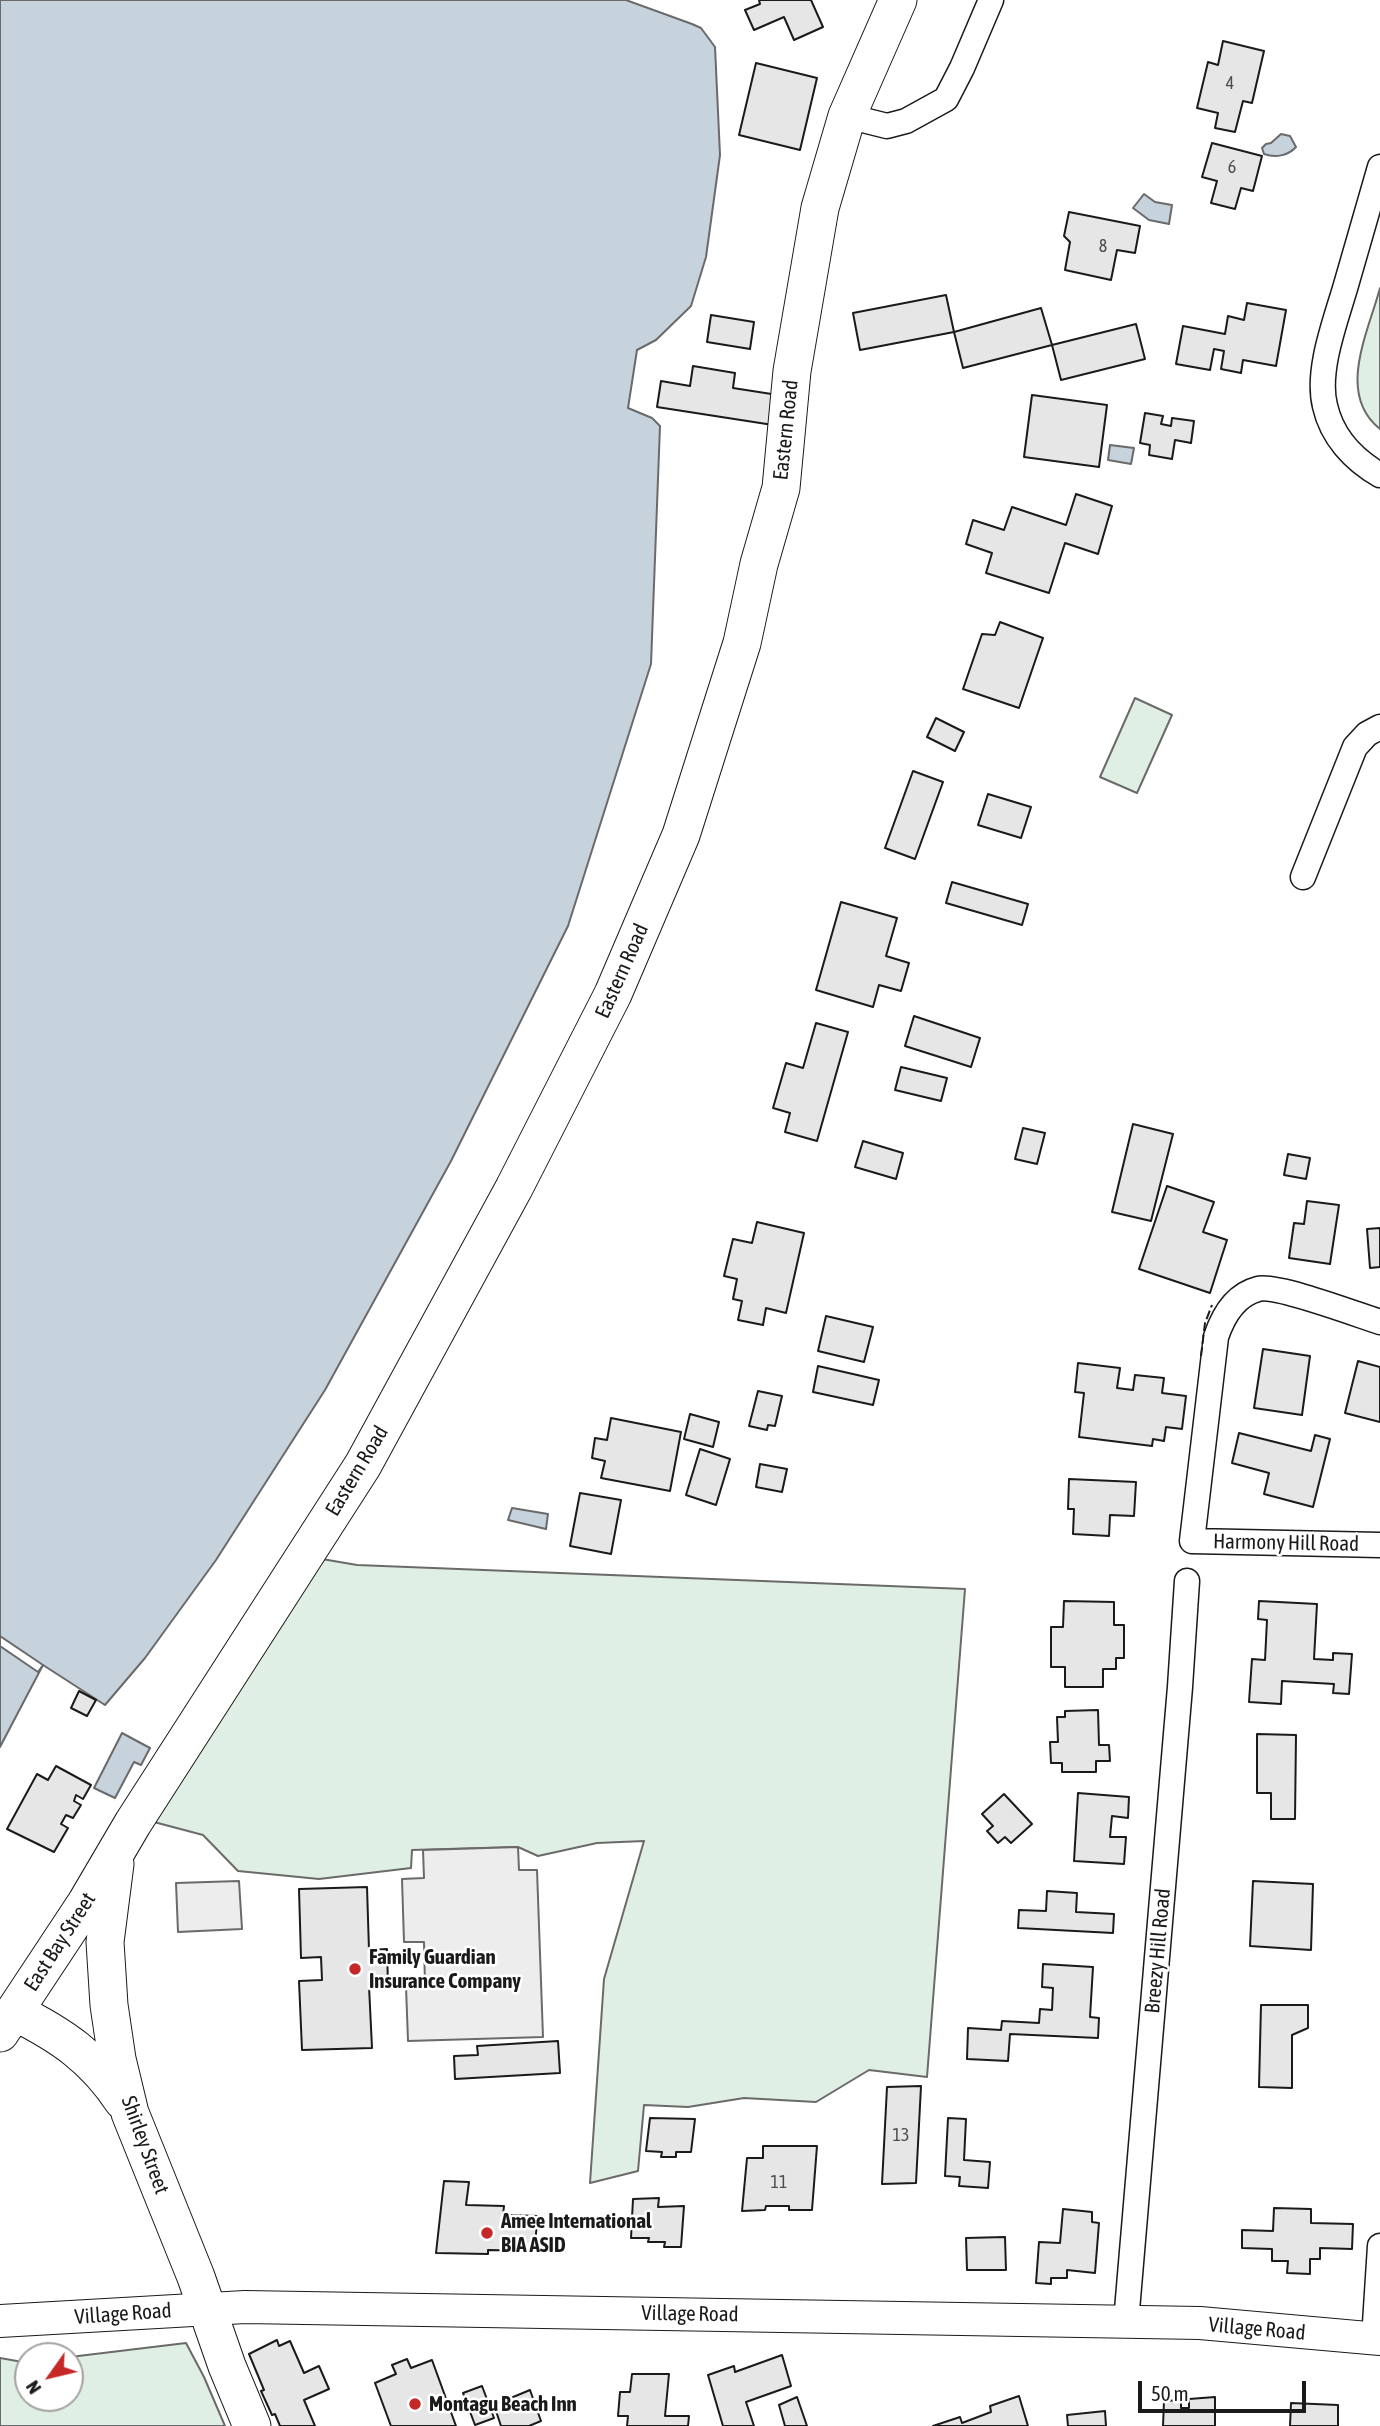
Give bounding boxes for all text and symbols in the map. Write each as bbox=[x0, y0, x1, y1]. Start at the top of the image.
house number: 4 bbox=[1226, 72, 1234, 94]
house number: 6 bbox=[1228, 156, 1236, 178]
house number: 8 bbox=[1099, 235, 1107, 257]
street label: Eastern Road bbox=[768, 379, 804, 481]
street label: Eastern Road bbox=[590, 920, 654, 1022]
street label: Eastern Road bbox=[320, 1421, 394, 1521]
street label: Harmony Hill Road bbox=[1213, 1529, 1359, 1557]
street label: Breezy Hill Road bbox=[1140, 1887, 1176, 2015]
street label: East Bay Street bbox=[19, 1888, 101, 1996]
place label: Family Guardian Insurance Company bbox=[369, 1944, 521, 1994]
marker: Family Guardian Insurance Company bbox=[347, 1961, 363, 1977]
street label: Shirley Street bbox=[116, 2093, 174, 2197]
house number: 13 bbox=[893, 2124, 909, 2146]
house number: 11 bbox=[771, 2171, 787, 2193]
place label: Amee International BIA ASID bbox=[501, 2208, 652, 2258]
marker: Amee International BIA ASID bbox=[479, 2225, 495, 2241]
street label: Village Road bbox=[74, 2298, 172, 2330]
street label: Village Road bbox=[641, 2301, 739, 2327]
street label: Village Road bbox=[1208, 2312, 1306, 2346]
north arrow bbox=[14, 2342, 84, 2412]
scale bar bbox=[1142, 2366, 1310, 2410]
text: N bbox=[21, 2377, 46, 2398]
text: 50 m bbox=[1151, 2381, 1189, 2405]
place label: Montagu Beach Inn bbox=[429, 2391, 577, 2417]
marker: Montagu Beach Inn bbox=[407, 2396, 423, 2412]

